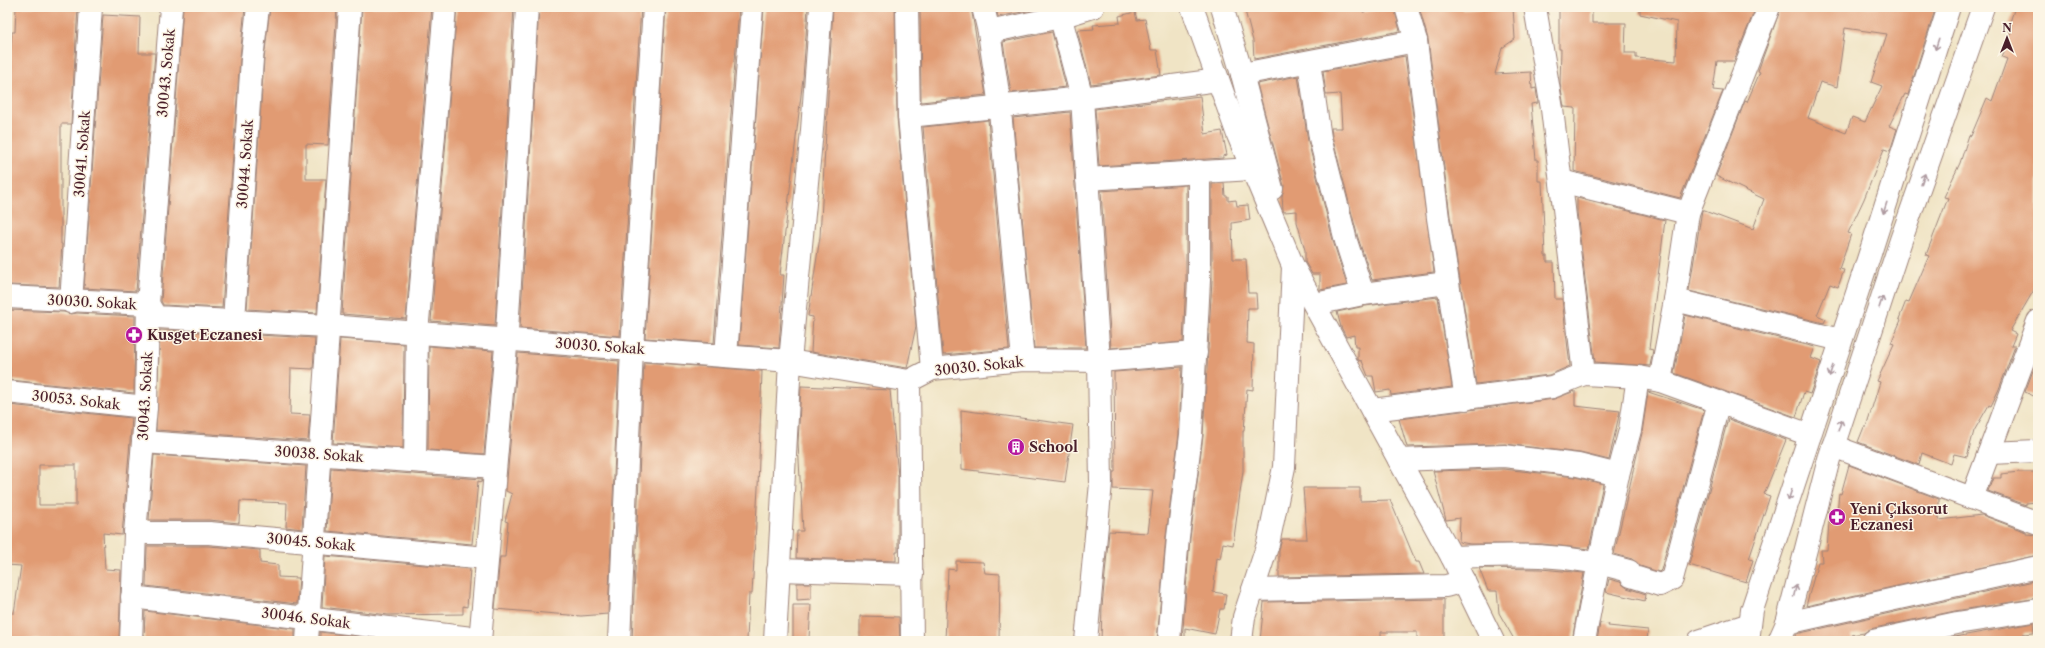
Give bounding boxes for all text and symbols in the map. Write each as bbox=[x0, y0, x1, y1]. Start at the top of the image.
north arrow bbox=[1987, 18, 2027, 58]
text: N bbox=[2002, 21, 2012, 35]
street label: 30043. Sokak bbox=[153, 27, 179, 118]
one-way arrow bbox=[1933, 37, 1940, 50]
street label: 30041. Sokak bbox=[70, 109, 94, 198]
street label: 30044. Sokak bbox=[233, 118, 257, 209]
one-way arrow bbox=[1920, 172, 1927, 185]
one-way arrow bbox=[1881, 201, 1888, 214]
street label: 30030. Sokak bbox=[47, 291, 138, 313]
one-way arrow bbox=[1878, 295, 1885, 308]
pharmacy icon: Kusget Eczanesi bbox=[124, 325, 144, 345]
place label: Kusget Eczanesi bbox=[147, 326, 263, 344]
street label: 30030. Sokak bbox=[555, 334, 646, 358]
street label: 30043. Sokak bbox=[134, 350, 156, 441]
street label: 30030. Sokak bbox=[934, 352, 1025, 380]
one-way arrow bbox=[1827, 365, 1834, 378]
street label: 30053. Sokak bbox=[31, 386, 122, 414]
one-way arrow bbox=[1837, 419, 1844, 432]
building icon: School bbox=[1006, 437, 1026, 457]
place label: School bbox=[1029, 438, 1078, 456]
street label: 30038. Sokak bbox=[274, 442, 365, 466]
one-way arrow bbox=[1786, 488, 1793, 501]
place label: Yeni Çıksorut Eczanesi bbox=[1849, 500, 1948, 534]
pharmacy icon: Yeni Çıksorut Eczanesi bbox=[1827, 507, 1847, 527]
street label: 30045. Sokak bbox=[266, 529, 357, 555]
one-way arrow bbox=[1792, 585, 1799, 598]
street label: 30046. Sokak bbox=[261, 604, 352, 632]

